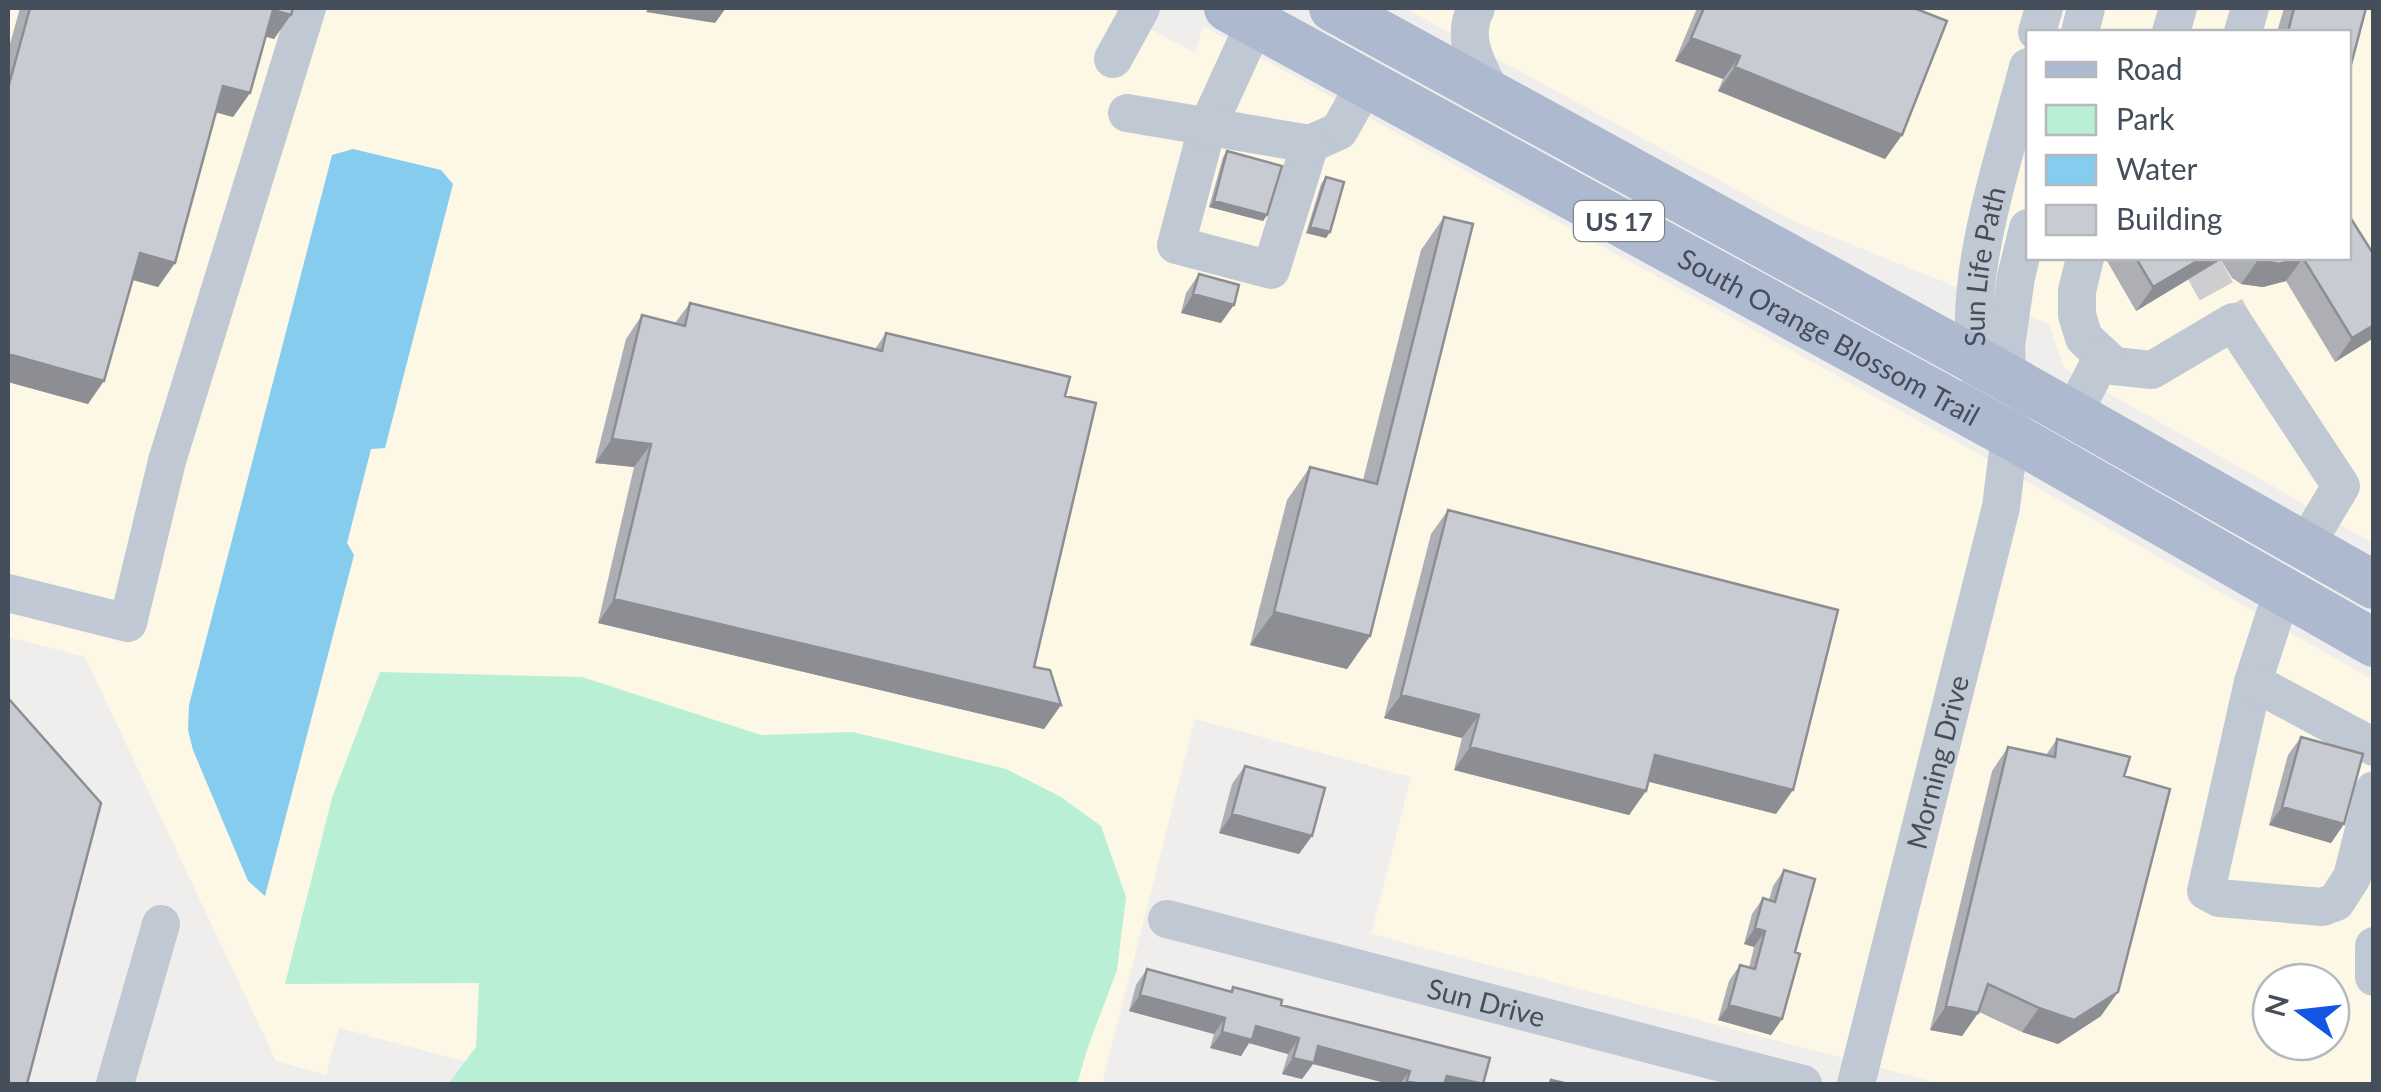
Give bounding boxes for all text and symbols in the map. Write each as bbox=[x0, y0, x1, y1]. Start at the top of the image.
legend bbox=[2026, 30, 2351, 260]
text: Road bbox=[2116, 50, 2183, 86]
text: Park bbox=[2116, 100, 2175, 136]
text: Water bbox=[2116, 150, 2198, 186]
street label: Sun Life Path bbox=[1957, 183, 2012, 347]
text: Building bbox=[2116, 200, 2222, 236]
road number: US 17 bbox=[1574, 201, 1664, 241]
street label: South Orange Blossom Trail bbox=[1673, 240, 1986, 432]
street label: Morning Drive bbox=[1899, 671, 1975, 853]
north arrow bbox=[2251, 962, 2351, 1062]
street label: Sun Drive bbox=[1424, 970, 1549, 1033]
text: N bbox=[2257, 990, 2295, 1020]

